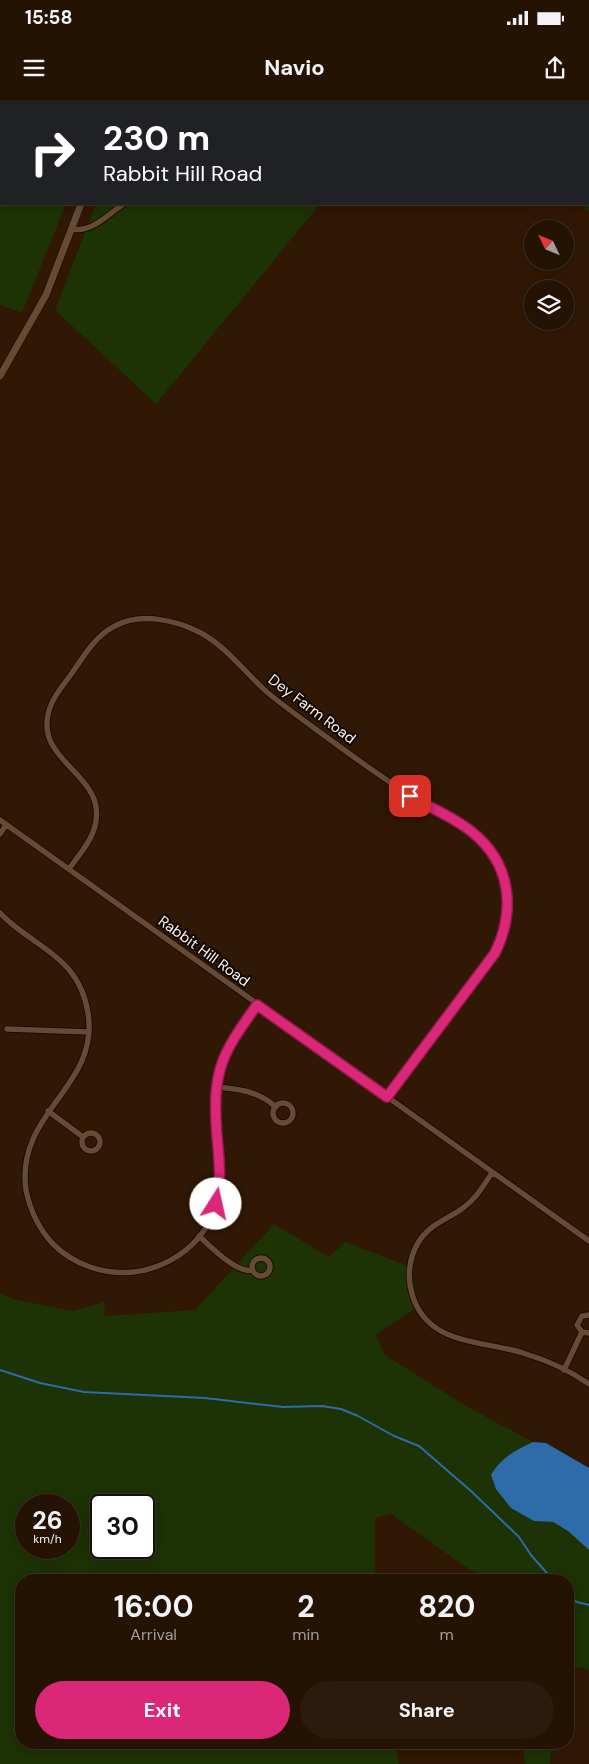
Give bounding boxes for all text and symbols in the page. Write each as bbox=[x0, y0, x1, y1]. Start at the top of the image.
text: 15:58 bbox=[25, 5, 72, 30]
text: Navio bbox=[264, 53, 325, 82]
icon: menu bbox=[20, 54, 48, 82]
icon: share bbox=[541, 54, 569, 82]
text: 230 m bbox=[103, 115, 210, 161]
icon: right bbox=[20, 120, 85, 185]
text: Rabbit Hill Road bbox=[103, 159, 262, 188]
north arrow bbox=[524, 220, 574, 270]
map controls bbox=[524, 220, 574, 330]
button: layers bbox=[524, 280, 574, 330]
street label: Dey Farm Road bbox=[264, 670, 360, 748]
pin bbox=[389, 775, 431, 817]
icon: arrive bbox=[396, 782, 424, 810]
street label: Rabbit Hill Road bbox=[154, 911, 254, 991]
position arrow bbox=[189, 1177, 241, 1229]
speed limit sign: 30 bbox=[90, 1494, 155, 1559]
text: 26 bbox=[32, 1504, 63, 1537]
text: km/h bbox=[33, 1531, 62, 1547]
text: 16:00 bbox=[114, 1587, 194, 1626]
text: 2 bbox=[297, 1587, 315, 1626]
text: 820 bbox=[418, 1587, 475, 1626]
text: Arrival bbox=[130, 1624, 177, 1645]
text: min bbox=[292, 1624, 320, 1645]
text: m bbox=[440, 1624, 454, 1645]
button: Exit bbox=[35, 1681, 290, 1739]
button: Share bbox=[300, 1681, 554, 1739]

